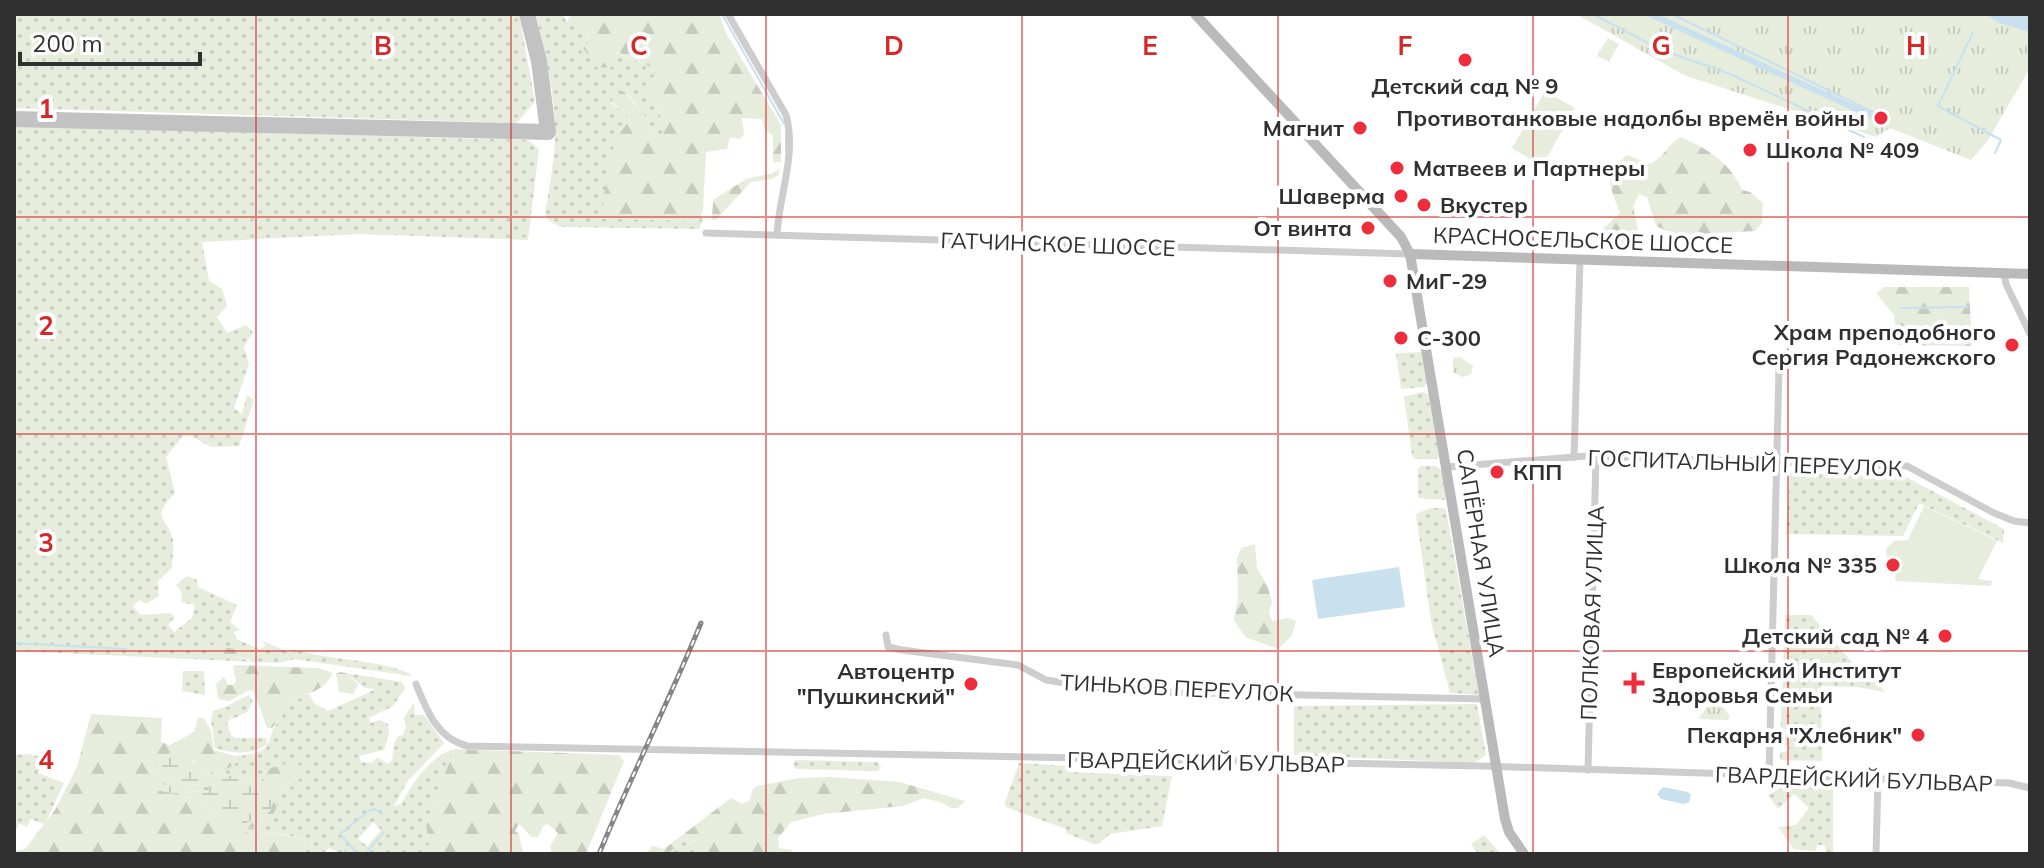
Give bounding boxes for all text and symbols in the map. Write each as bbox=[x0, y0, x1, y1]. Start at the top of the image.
scale bar bbox=[20, 16, 200, 66]
text: 200 m bbox=[32, 28, 103, 58]
text: B bbox=[374, 29, 392, 62]
text: C bbox=[630, 29, 648, 62]
text: D bbox=[884, 29, 904, 62]
text: E bbox=[1142, 29, 1158, 62]
text: F bbox=[1398, 29, 1413, 62]
text: G bbox=[1651, 29, 1671, 62]
text: H bbox=[1906, 29, 1926, 62]
marker: Детский сад № 9 bbox=[1456, 51, 1474, 69]
place label: Детский сад № 9 bbox=[1371, 72, 1559, 100]
text: 1 bbox=[38, 92, 54, 125]
place label: Противотанковые надолбы времён войны bbox=[1396, 104, 1865, 132]
marker: Противотанковые надолбы времён войны bbox=[1872, 109, 1890, 127]
place label: Магнит bbox=[1263, 114, 1344, 142]
marker: Магнит bbox=[1351, 119, 1369, 137]
place label: Школа № 409 bbox=[1766, 136, 1919, 164]
marker: Школа № 409 bbox=[1741, 141, 1759, 159]
place label: Матвеев и Партнеры bbox=[1413, 154, 1645, 182]
marker: Матвеев и Партнеры bbox=[1388, 159, 1406, 177]
place label: Шаверма bbox=[1279, 182, 1385, 210]
marker: Шаверма bbox=[1392, 187, 1410, 205]
place label: Вкустер bbox=[1440, 191, 1528, 219]
marker: Вкустер bbox=[1415, 196, 1433, 214]
place label: От винта bbox=[1254, 214, 1352, 242]
marker: От винта bbox=[1359, 219, 1377, 237]
street label: КРАСНОСЕЛЬСКОЕ ШОССЕ bbox=[1433, 221, 1733, 259]
street label: ГАТЧИНСКОЕ ШОССЕ bbox=[940, 226, 1176, 262]
place label: МиГ-29 bbox=[1406, 267, 1487, 295]
marker: МиГ-29 bbox=[1381, 272, 1399, 290]
text: 2 bbox=[38, 309, 54, 342]
place label: Храм преподобного Сергия Радонежского bbox=[1751, 318, 1996, 371]
place label: С-300 bbox=[1417, 324, 1481, 352]
marker: С-300 bbox=[1392, 329, 1410, 347]
marker: Храм преподобного Сергия Радонежского bbox=[2003, 336, 2021, 354]
street label: ГОСПИТАЛЬНЫЙ ПЕРЕУЛОК bbox=[1587, 444, 1903, 483]
street label: САПЁРНАЯ УЛИЦА bbox=[1451, 447, 1511, 659]
place label: КПП bbox=[1513, 458, 1562, 486]
marker: КПП bbox=[1488, 463, 1506, 481]
street label: ПОЛКОВАЯ УЛИЦА bbox=[1574, 505, 1610, 721]
text: 3 bbox=[38, 526, 54, 559]
place label: Школа № 335 bbox=[1724, 551, 1877, 579]
marker: Школа № 335 bbox=[1884, 556, 1902, 574]
place label: Детский сад № 4 bbox=[1742, 622, 1929, 650]
marker: Детский сад № 4 bbox=[1936, 627, 1954, 645]
place label: Европейский Институт Здоровья Семьи bbox=[1652, 656, 1902, 709]
place label: Автоцентр "Пушкинский" bbox=[797, 657, 955, 710]
street label: ТИНЬКОВ ПЕРЕУЛОК bbox=[1060, 668, 1295, 708]
marker: Европейский Институт Здоровья Семьи bbox=[1623, 672, 1645, 694]
marker: Автоцентр "Пушкинский" bbox=[962, 675, 980, 693]
place label: Пекарня "Хлебник" bbox=[1687, 721, 1902, 749]
marker: Пекарня "Хлебник" bbox=[1909, 726, 1927, 744]
text: 4 bbox=[38, 743, 54, 776]
street label: ГВАРДЕЙСКИЙ БУЛЬВАР bbox=[1067, 746, 1345, 778]
street label: ГВАРДЕЙСКИЙ БУЛЬВАР bbox=[1715, 760, 1993, 798]

